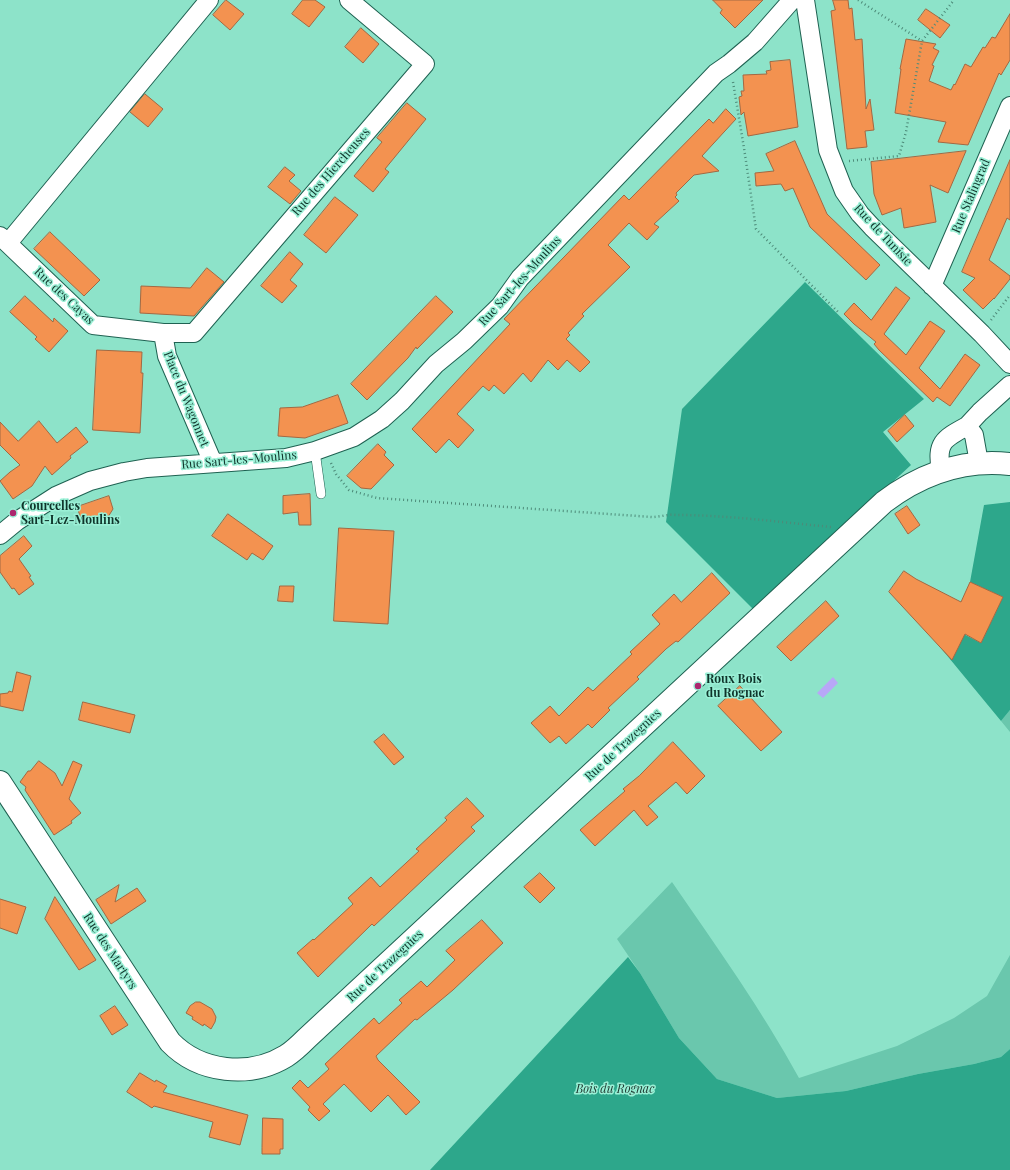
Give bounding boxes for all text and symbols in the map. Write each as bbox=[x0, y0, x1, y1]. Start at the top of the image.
street label: Rue des Hiercheuses bbox=[289, 125, 373, 219]
street label: Rue Stalingrad bbox=[949, 157, 993, 235]
street label: Rue de Tunisie bbox=[851, 201, 915, 269]
street label: Rue Sart-les-Moulins bbox=[476, 233, 564, 329]
street label: Rue des Cayas bbox=[31, 265, 97, 327]
street label: Place du Wagonnet bbox=[160, 349, 212, 449]
street label: Rue Sart-les-Moulins bbox=[181, 448, 297, 472]
place label: Courcelles Sart-Lez-Moulins bbox=[21, 499, 120, 527]
marker: Courcelles Sart-Lez-Moulins bbox=[8, 508, 18, 518]
place label: Roux Bois du Rognac bbox=[706, 672, 764, 700]
marker: Roux Bois du Rognac bbox=[693, 681, 703, 691]
street label: Rue de Trazegnies bbox=[582, 706, 664, 784]
street label: Rue des Martyrs bbox=[80, 910, 140, 992]
street label: Rue de Trazegnies bbox=[344, 927, 426, 1005]
park label: Bois du Rognac bbox=[576, 1082, 654, 1096]

